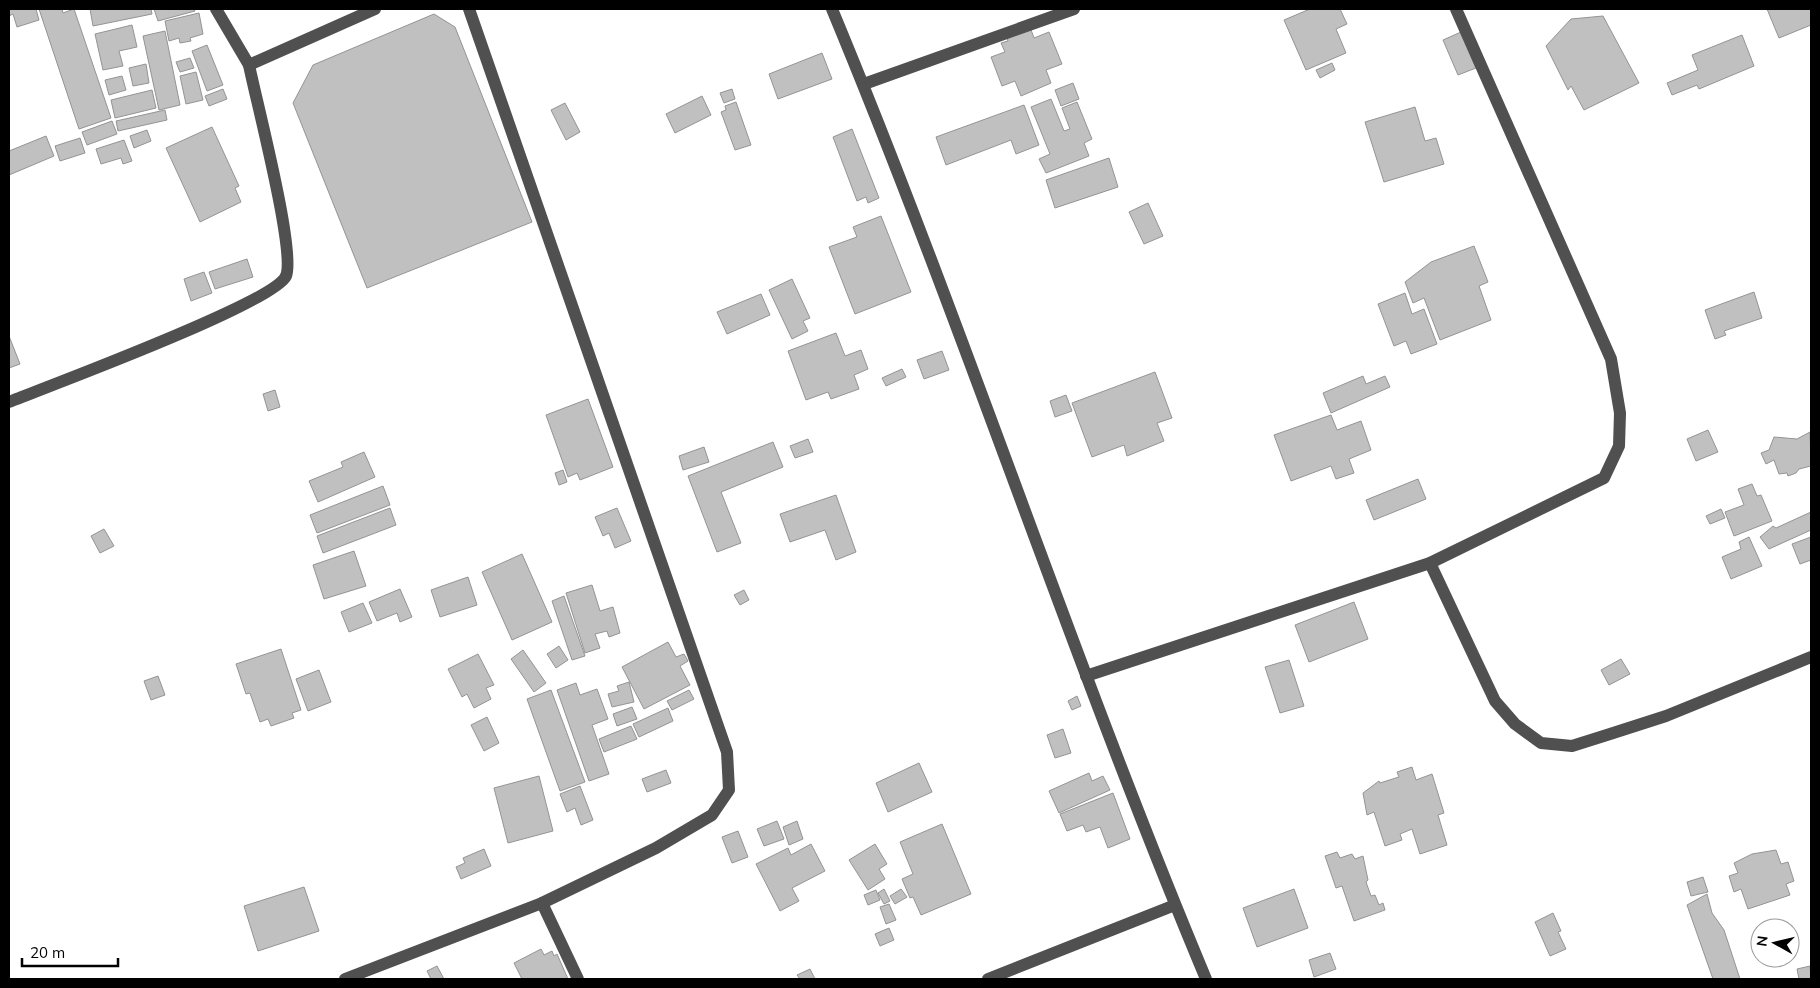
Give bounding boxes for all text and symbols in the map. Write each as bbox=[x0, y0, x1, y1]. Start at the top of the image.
north arrow bbox=[1750, 918, 1800, 968]
text: N bbox=[1752, 935, 1772, 948]
scale bar bbox=[22, 936, 119, 968]
text: 20 m bbox=[30, 943, 65, 962]

